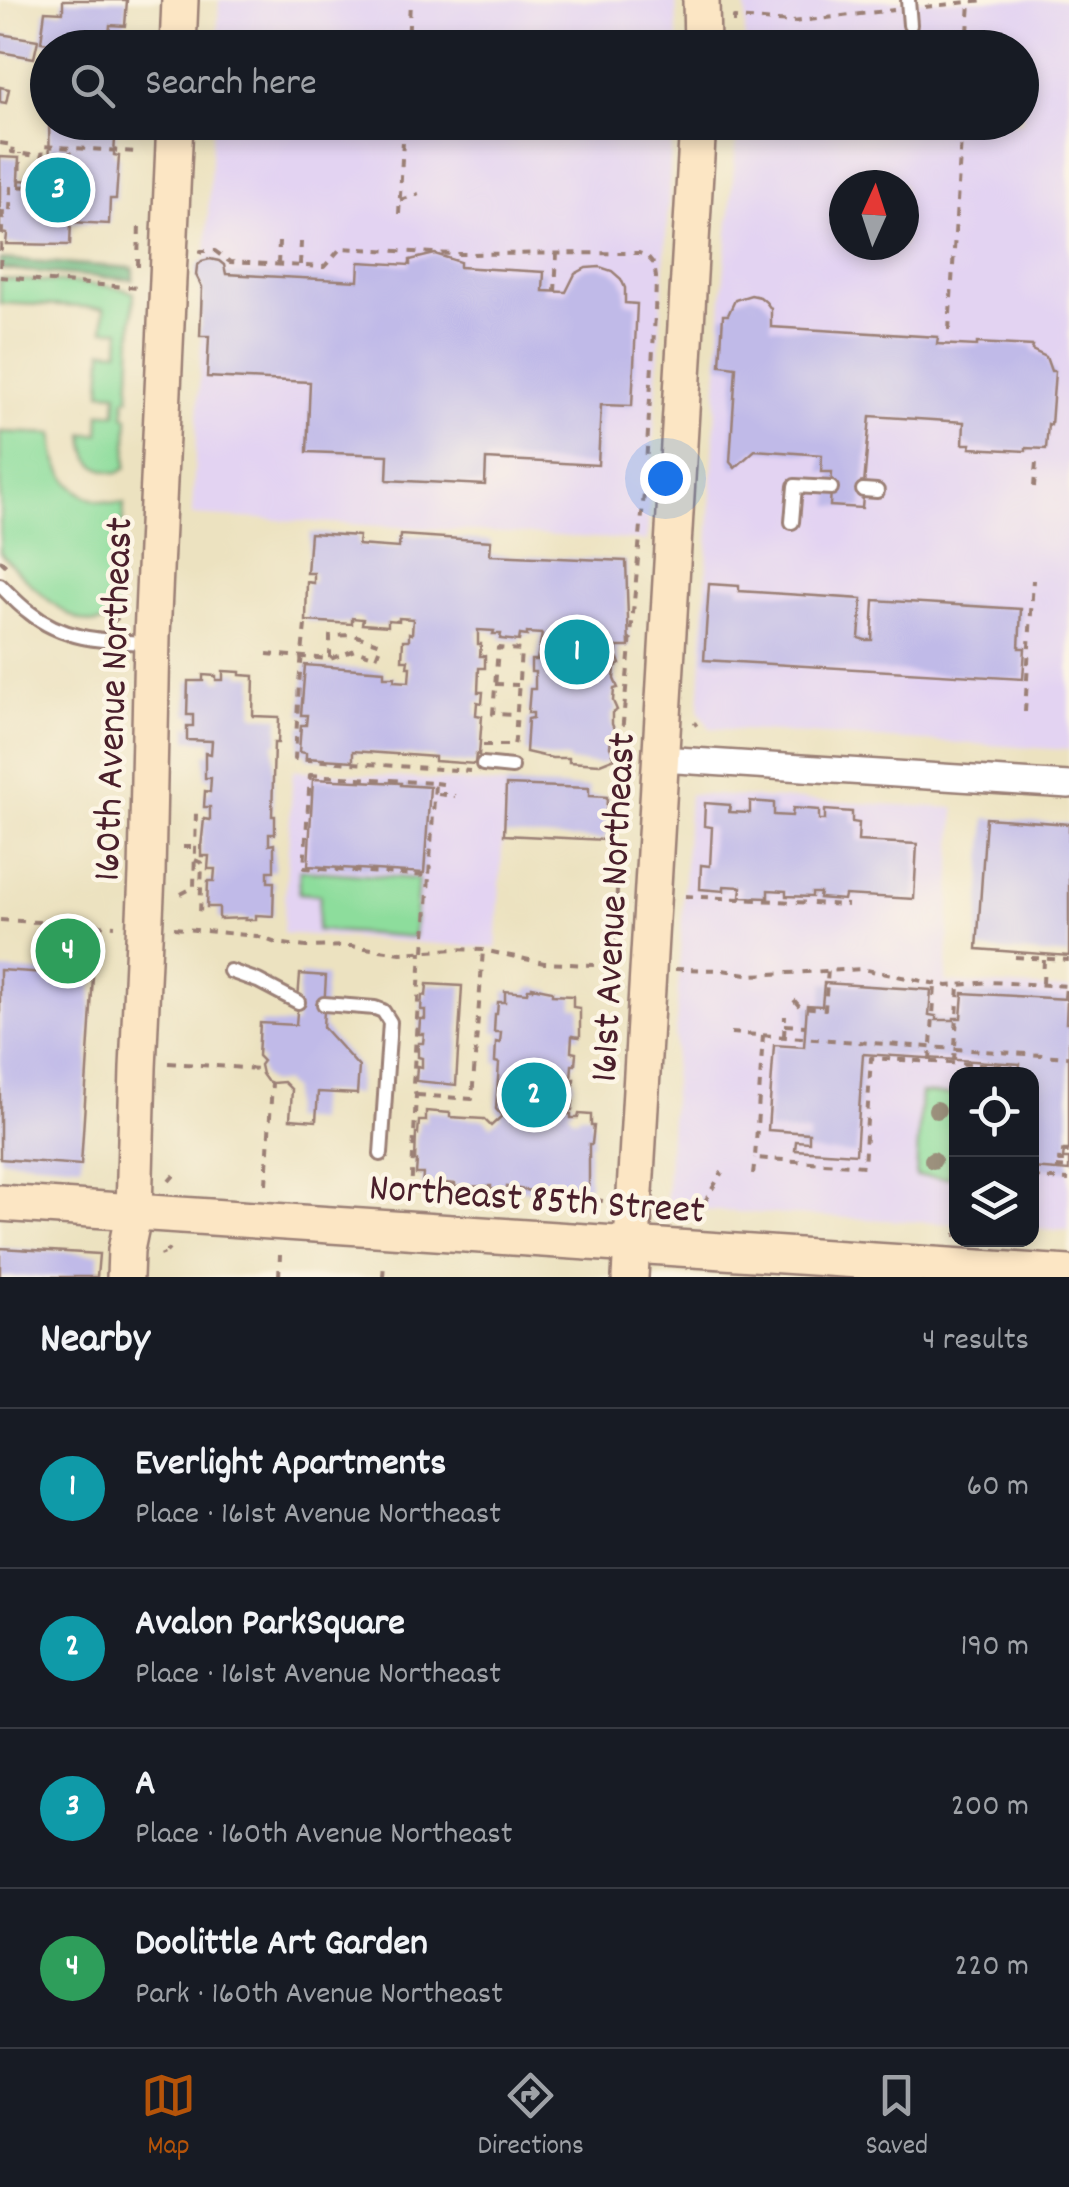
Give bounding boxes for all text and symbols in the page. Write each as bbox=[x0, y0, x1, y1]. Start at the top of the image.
search box bbox=[30, 30, 1039, 140]
icon: search bbox=[65, 58, 120, 113]
text: Search here bbox=[145, 58, 317, 113]
pin: 3 bbox=[26, 152, 90, 228]
north arrow bbox=[829, 170, 919, 260]
your location bbox=[640, 453, 691, 504]
street label: 160th Avenue Northeast bbox=[82, 516, 151, 882]
pin: 1 bbox=[544, 614, 610, 690]
street label: 161st Avenue Northeast bbox=[579, 731, 654, 1084]
pin: 4 bbox=[36, 914, 100, 988]
pin: 2 bbox=[502, 1058, 566, 1132]
map controls bbox=[949, 1067, 1039, 1247]
button: locate bbox=[949, 1067, 1039, 1157]
button: layers bbox=[949, 1157, 1039, 1247]
street label: Northeast 85th Street bbox=[367, 1162, 706, 1243]
text: Nearby bbox=[40, 1312, 150, 1372]
text: 4 results bbox=[922, 1319, 1029, 1365]
text: Everlight Apartments bbox=[135, 1438, 446, 1493]
text: 1 bbox=[69, 1465, 76, 1511]
text: 60 m bbox=[967, 1465, 1029, 1511]
text: Place · 161st Avenue Northeast bbox=[135, 1493, 501, 1539]
text: Avalon ParkSquare bbox=[135, 1598, 405, 1653]
text: 2 bbox=[66, 1625, 79, 1671]
text: 190 m bbox=[961, 1625, 1029, 1671]
text: Place · 161st Avenue Northeast bbox=[135, 1653, 501, 1699]
text: A bbox=[135, 1758, 156, 1813]
text: 3 bbox=[65, 1785, 80, 1831]
text: 200 m bbox=[951, 1785, 1029, 1831]
text: Place · 160th Avenue Northeast bbox=[135, 1813, 513, 1859]
text: Doolittle Art Garden bbox=[135, 1918, 428, 1973]
text: 4 bbox=[66, 1945, 79, 1991]
text: 220 m bbox=[954, 1945, 1029, 1991]
text: Park · 160th Avenue Northeast bbox=[135, 1973, 503, 2019]
tab: Map bbox=[141, 2068, 196, 2168]
tab: Directions bbox=[478, 2068, 584, 2168]
tab: Saved bbox=[866, 2068, 928, 2168]

